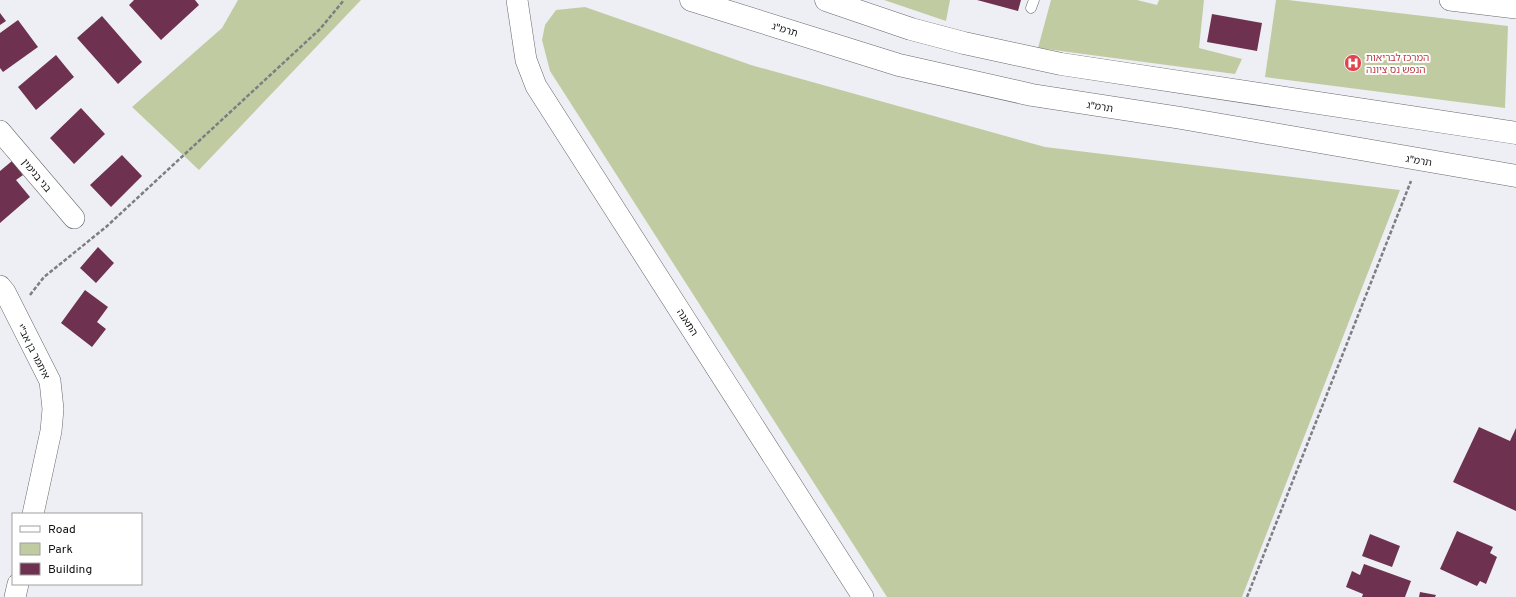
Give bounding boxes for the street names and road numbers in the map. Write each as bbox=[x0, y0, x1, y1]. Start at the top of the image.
street label: תרמ"ג bbox=[770, 20, 799, 41]
street label: תרמ"ג bbox=[1086, 99, 1114, 116]
street label: תרמ"ג bbox=[1405, 153, 1433, 170]
street label: בני בנימין bbox=[18, 157, 54, 196]
street label: התאנה bbox=[673, 307, 700, 339]
street label: איתמר בן אב"י bbox=[13, 322, 52, 381]

